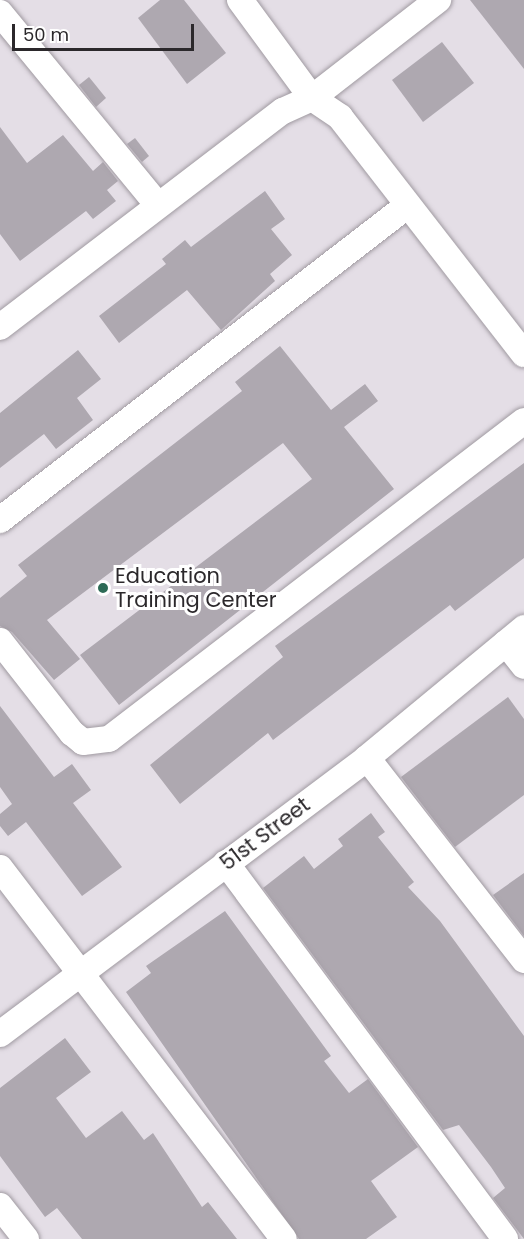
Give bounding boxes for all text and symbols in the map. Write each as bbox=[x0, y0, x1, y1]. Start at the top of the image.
scale bar bbox=[15, 12, 196, 50]
text: 50 m bbox=[23, 22, 69, 47]
place label: Education Training Center bbox=[115, 563, 277, 613]
marker: Education Training Center bbox=[96, 581, 110, 595]
street label: 51st Street bbox=[215, 792, 315, 876]

